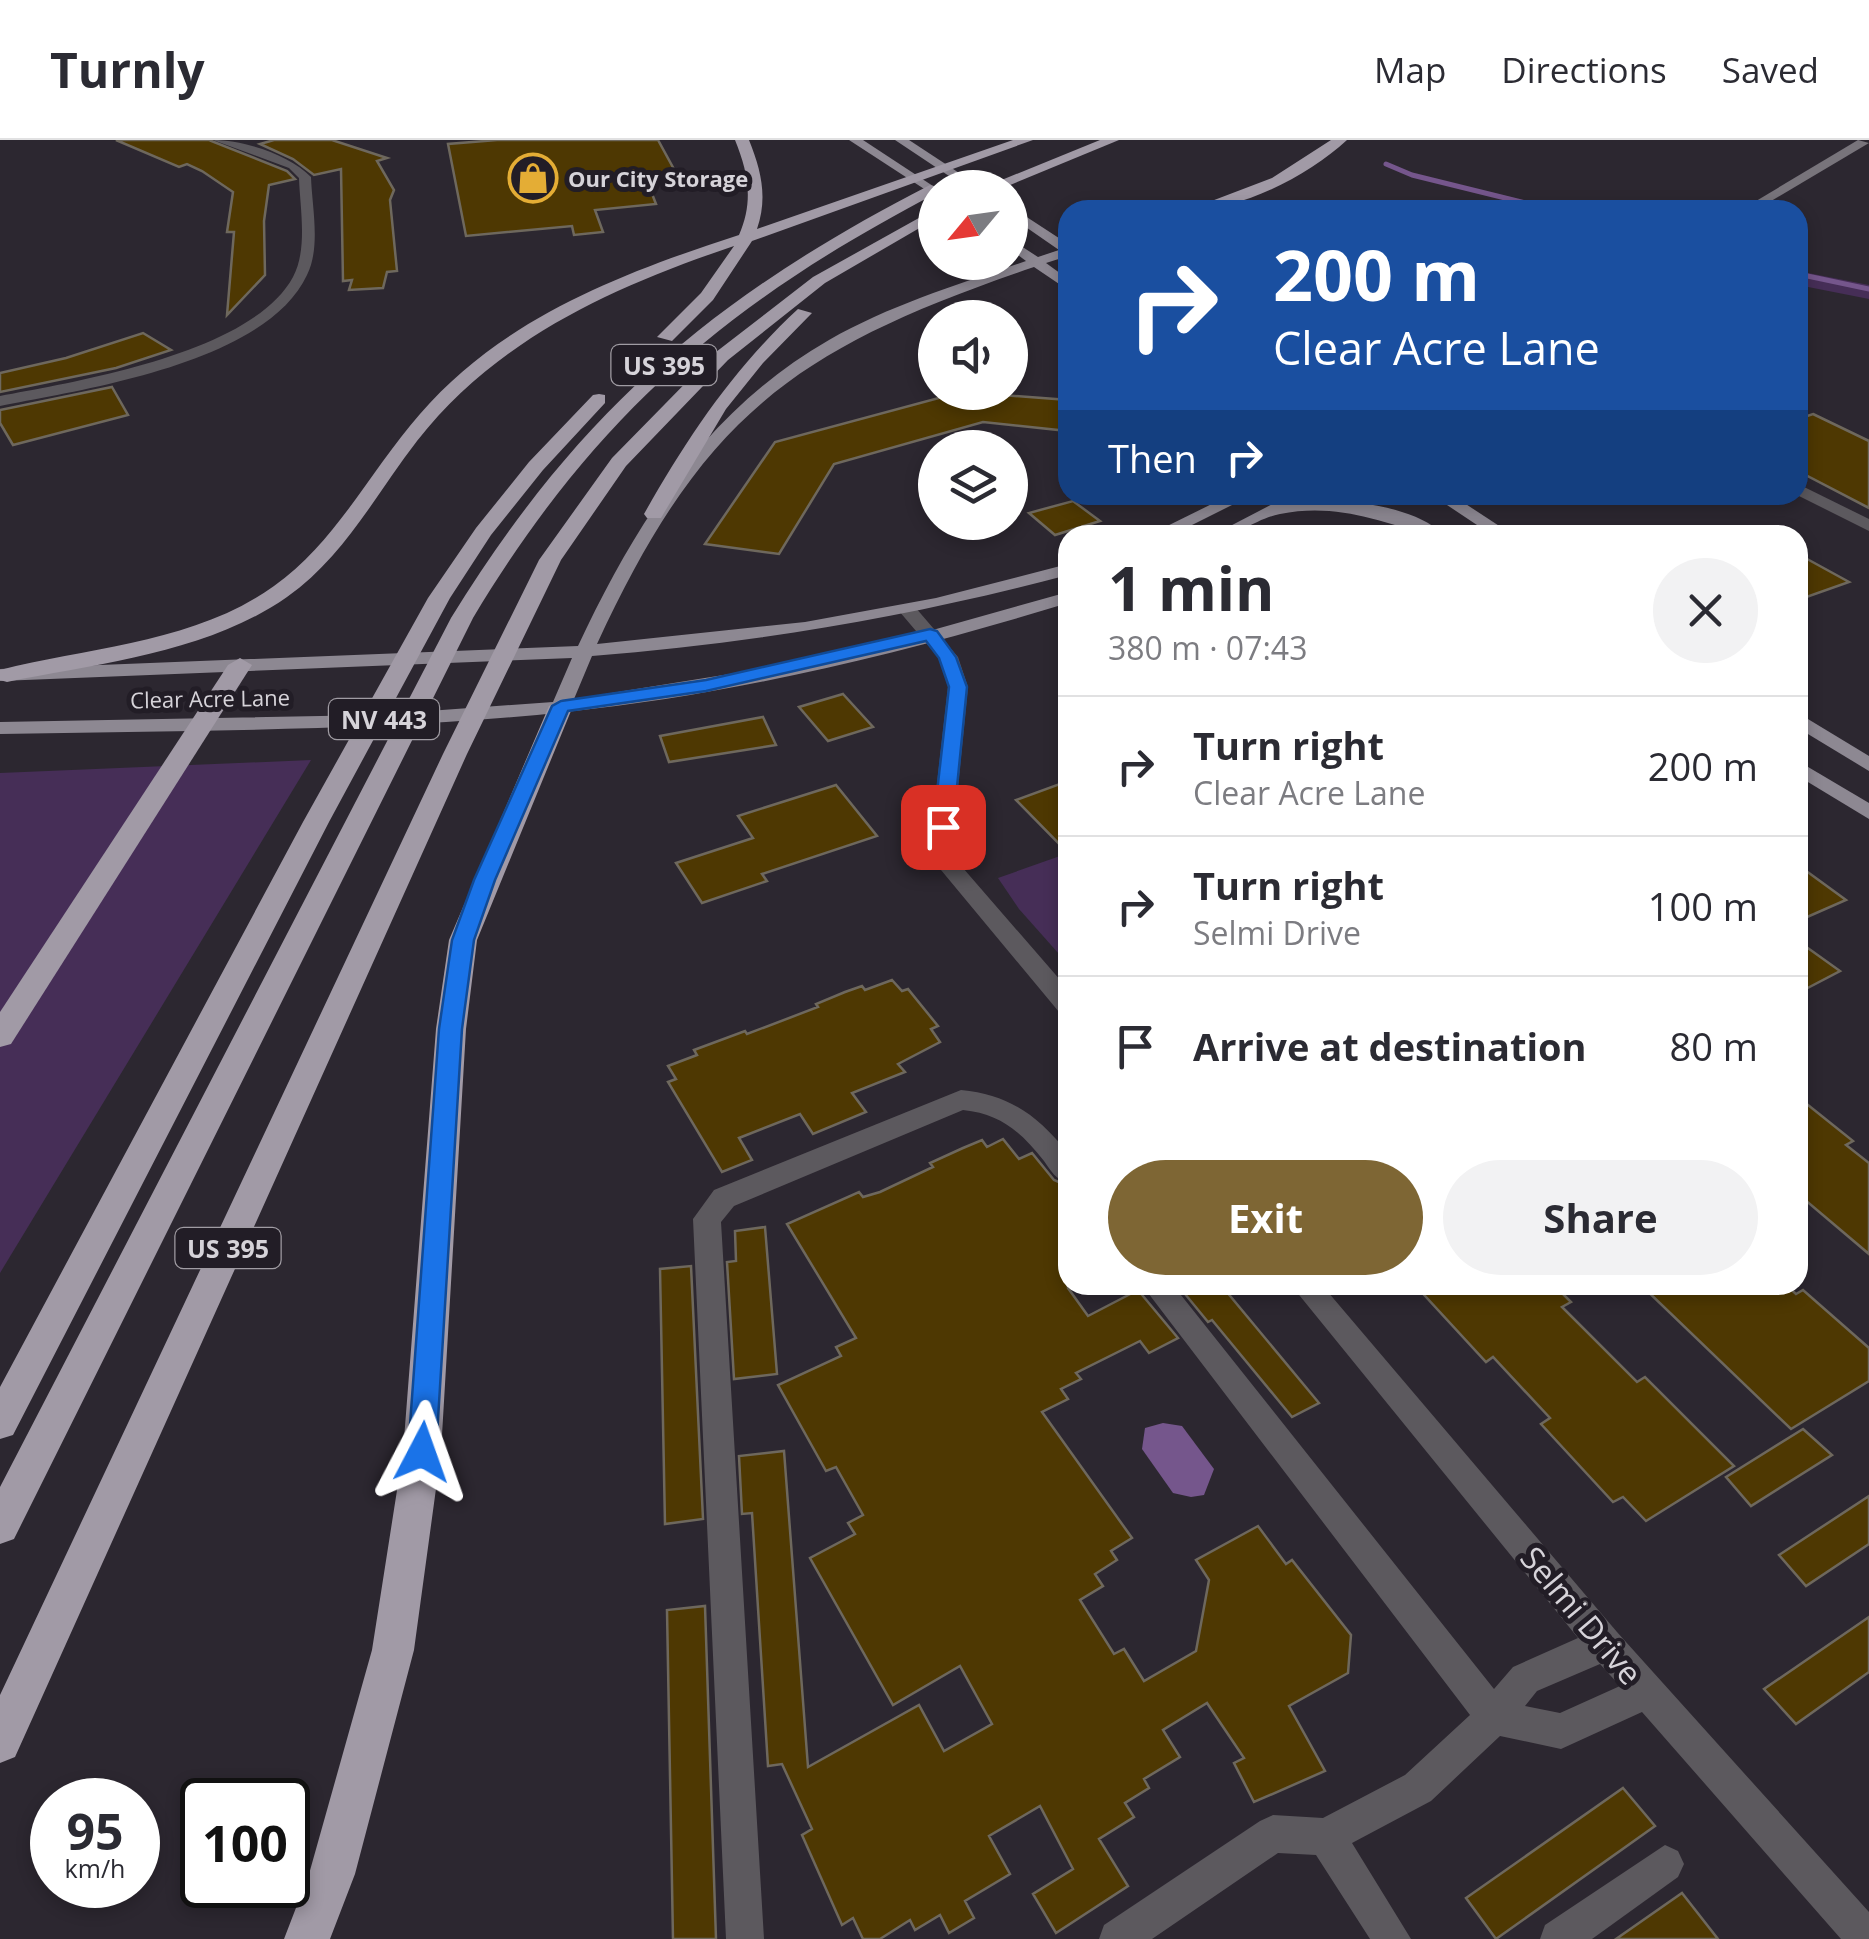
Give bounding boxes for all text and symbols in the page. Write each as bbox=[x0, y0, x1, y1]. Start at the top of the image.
text: Turnly bbox=[50, 37, 205, 102]
text: Map bbox=[1374, 46, 1446, 93]
text: Directions bbox=[1501, 46, 1667, 93]
text: Saved bbox=[1722, 46, 1819, 93]
shop icon: Our City Storage bbox=[507, 152, 559, 204]
place label: Our City Storage bbox=[568, 163, 748, 193]
north arrow bbox=[918, 170, 1028, 280]
map controls bbox=[918, 170, 1028, 540]
text: 200 m bbox=[1273, 226, 1480, 322]
icon: right bbox=[1108, 240, 1238, 370]
button: sound bbox=[918, 300, 1028, 410]
text: Clear Acre Lane bbox=[1273, 317, 1600, 378]
road number: US 395 bbox=[612, 345, 716, 385]
button: layers bbox=[918, 430, 1028, 540]
icon: right bbox=[1217, 430, 1272, 485]
text: Then bbox=[1108, 432, 1197, 484]
text: 1 min bbox=[1108, 547, 1275, 629]
button: close bbox=[1653, 558, 1758, 663]
text: 380 m · 07:43 bbox=[1108, 626, 1307, 669]
street label: Clear Acre Lane bbox=[130, 682, 290, 714]
road number: NV 443 bbox=[329, 699, 439, 739]
text: Turn right bbox=[1193, 719, 1384, 771]
icon: right bbox=[1108, 739, 1163, 794]
text: 200 m bbox=[1648, 740, 1758, 792]
text: Clear Acre Lane bbox=[1193, 771, 1425, 814]
pin bbox=[901, 785, 986, 870]
icon: arrive bbox=[916, 800, 971, 855]
text: Turn right bbox=[1193, 859, 1384, 911]
icon: right bbox=[1108, 879, 1163, 934]
text: 100 m bbox=[1648, 880, 1758, 932]
text: Selmi Drive bbox=[1193, 911, 1361, 954]
icon: arrive bbox=[1108, 1019, 1163, 1074]
text: Arrive at destination bbox=[1193, 1020, 1587, 1072]
text: 80 m bbox=[1669, 1020, 1758, 1072]
button: Exit bbox=[1108, 1160, 1423, 1275]
button: Share bbox=[1443, 1160, 1758, 1275]
road number: US 395 bbox=[176, 1228, 280, 1268]
position arrow bbox=[370, 1400, 474, 1504]
street label: Selmi Drive bbox=[1512, 1537, 1652, 1693]
speed limit sign: 100 bbox=[180, 1778, 310, 1908]
text: 95 bbox=[66, 1797, 124, 1865]
text: km/h bbox=[65, 1851, 125, 1885]

